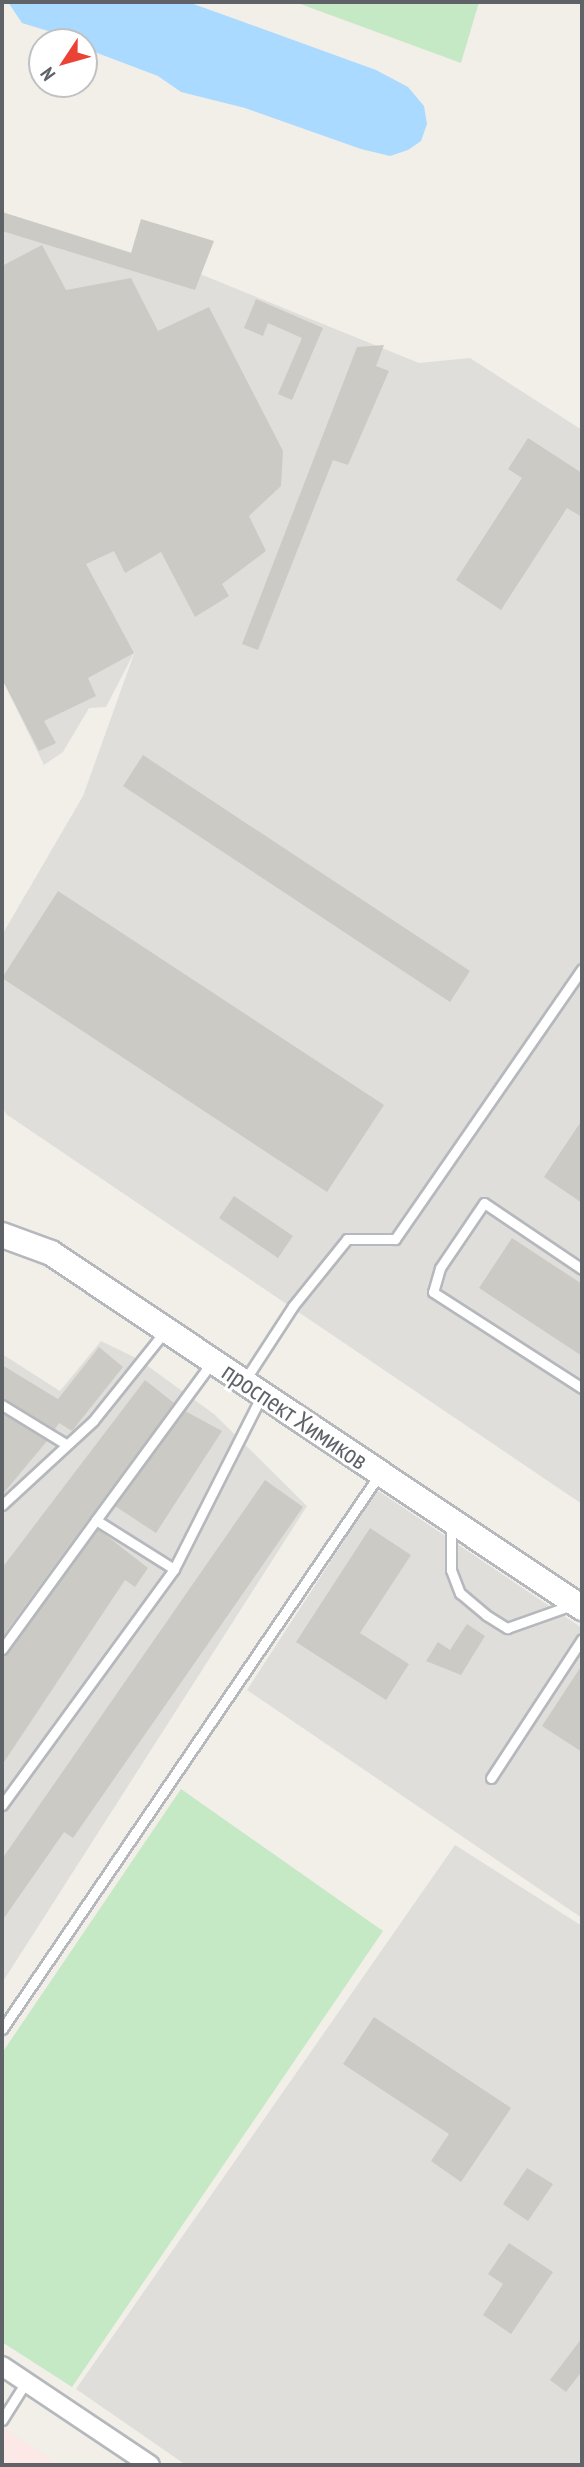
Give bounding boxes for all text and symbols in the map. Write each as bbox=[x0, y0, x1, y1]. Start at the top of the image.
north arrow bbox=[28, 28, 98, 98]
text: N bbox=[35, 63, 60, 85]
street label: проспект Химиков bbox=[216, 1356, 374, 1476]

